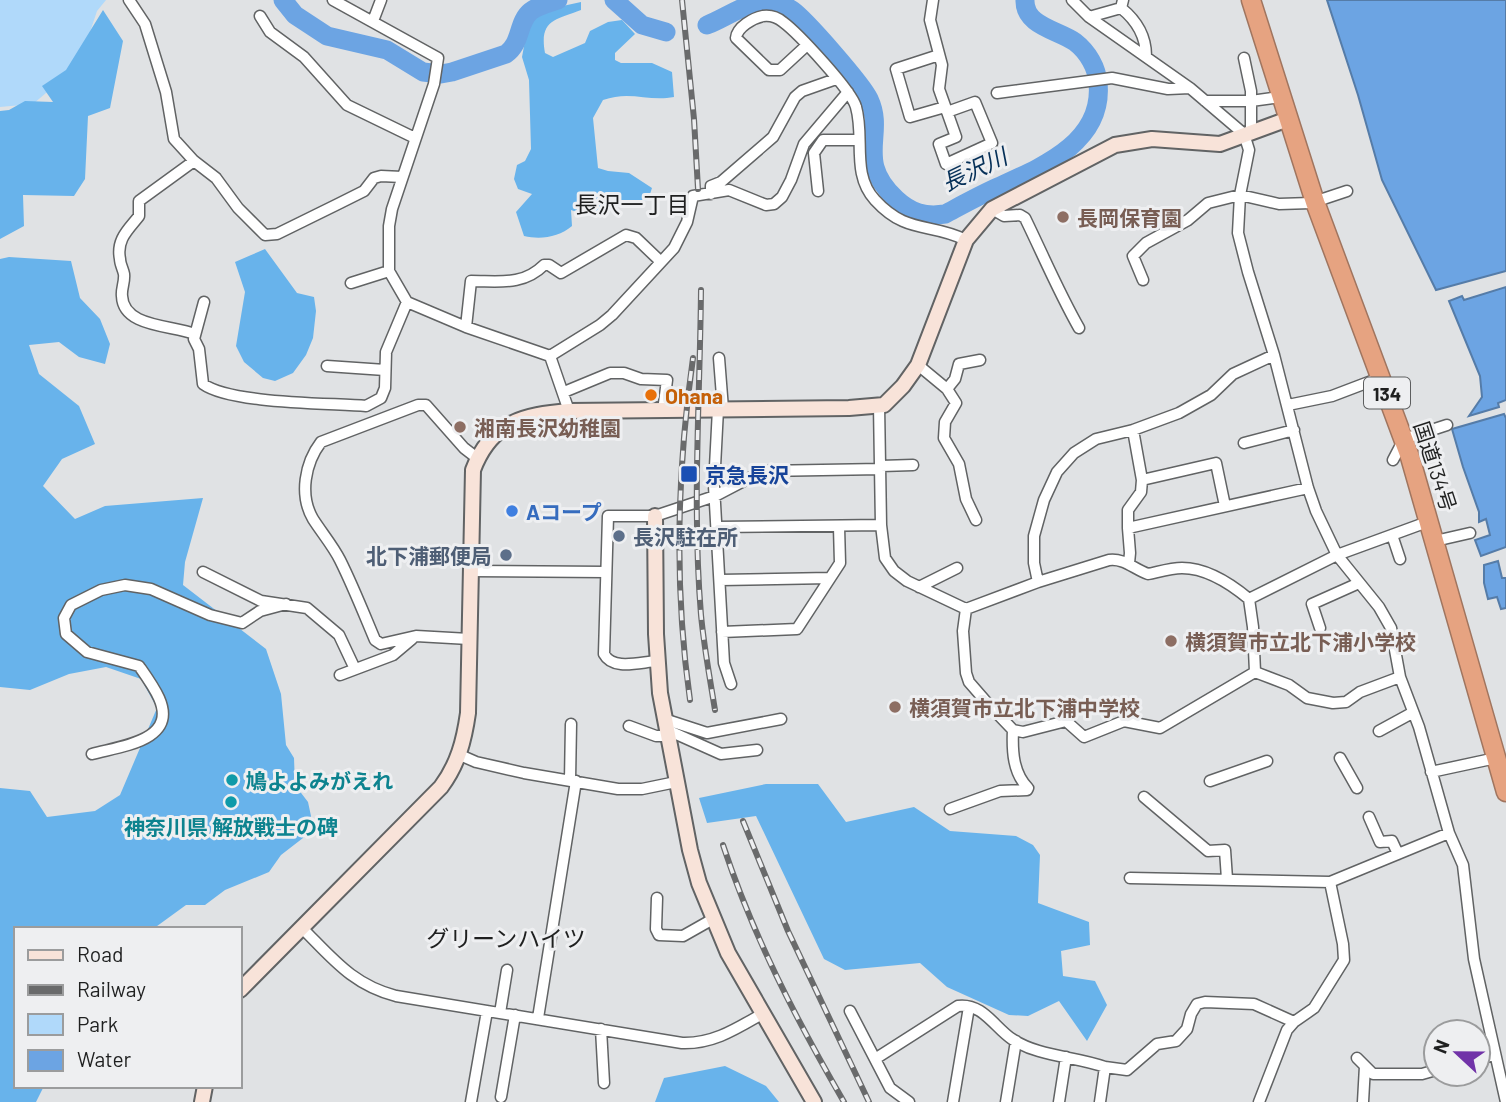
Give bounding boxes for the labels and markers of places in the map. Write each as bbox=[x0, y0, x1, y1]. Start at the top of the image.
place label: 長岡保育園 bbox=[1077, 205, 1182, 230]
marker: 長岡保育園 bbox=[1055, 209, 1071, 225]
place label: Ohana bbox=[665, 383, 723, 408]
marker: Ohana bbox=[643, 387, 659, 403]
place label: 湘南長沢幼稚園 bbox=[474, 415, 621, 440]
marker: 湘南長沢幼稚園 bbox=[452, 419, 468, 435]
place label: 京急長沢 bbox=[705, 462, 789, 487]
marker: 京急長沢 bbox=[679, 464, 699, 484]
place label: Aコープ bbox=[526, 499, 602, 524]
marker: Aコープ bbox=[504, 503, 520, 519]
place label: 長沢駐在所 bbox=[633, 524, 738, 549]
marker: 長沢駐在所 bbox=[611, 528, 627, 544]
place label: 北下浦郵便局 bbox=[366, 543, 492, 568]
marker: 北下浦郵便局 bbox=[498, 547, 514, 563]
place label: 横須賀市立北下浦小学校 bbox=[1185, 629, 1416, 654]
marker: 横須賀市立北下浦小学校 bbox=[1163, 633, 1179, 649]
place label: 横須賀市立北下浦中学校 bbox=[909, 695, 1140, 720]
marker: 横須賀市立北下浦中学校 bbox=[887, 699, 903, 715]
place label: 鳩よよみがえれ bbox=[246, 768, 393, 793]
marker: 鳩よよみがえれ bbox=[224, 772, 240, 788]
marker: 神奈川県 解放戦士の碑 bbox=[223, 794, 239, 810]
place label: 神奈川県 解放戦士の碑 bbox=[124, 814, 338, 839]

